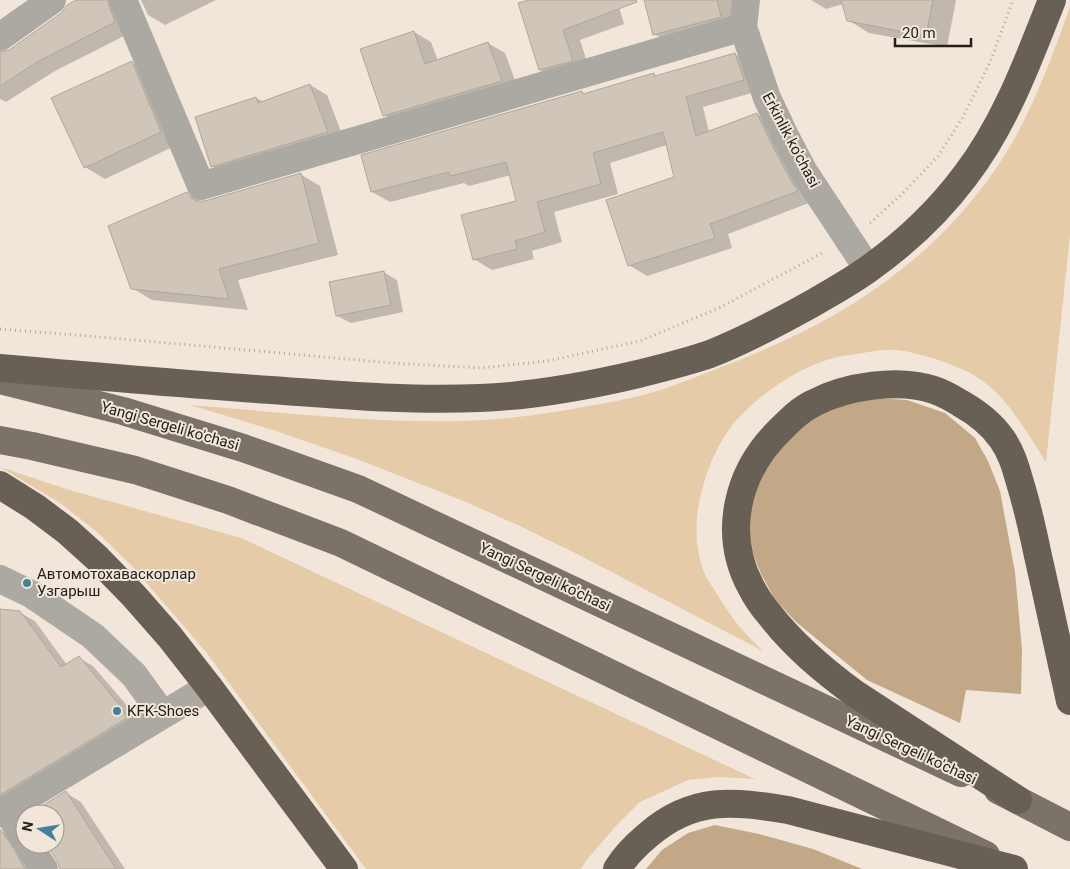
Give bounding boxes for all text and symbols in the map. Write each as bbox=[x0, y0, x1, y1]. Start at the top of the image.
scale bar bbox=[895, 15, 971, 47]
text: 20 m bbox=[902, 24, 936, 42]
street label: Erkinlik ko'chasi bbox=[758, 90, 824, 190]
street label: Yangi Sergeli ko'chasi bbox=[99, 398, 241, 454]
street label: Yangi Sergeli ko'chasi bbox=[476, 539, 614, 615]
place label: Автомотохаваскорлар Узгарыш bbox=[37, 565, 196, 600]
marker: Автомотохаваскорлар Узгарыш bbox=[21, 577, 33, 589]
place label: KFK-Shoes bbox=[127, 702, 199, 720]
marker: KFK-Shoes bbox=[111, 705, 123, 717]
street label: Yangi Sergeli ko'chasi bbox=[842, 712, 980, 788]
north arrow bbox=[15, 804, 65, 854]
text: N bbox=[18, 820, 36, 833]

